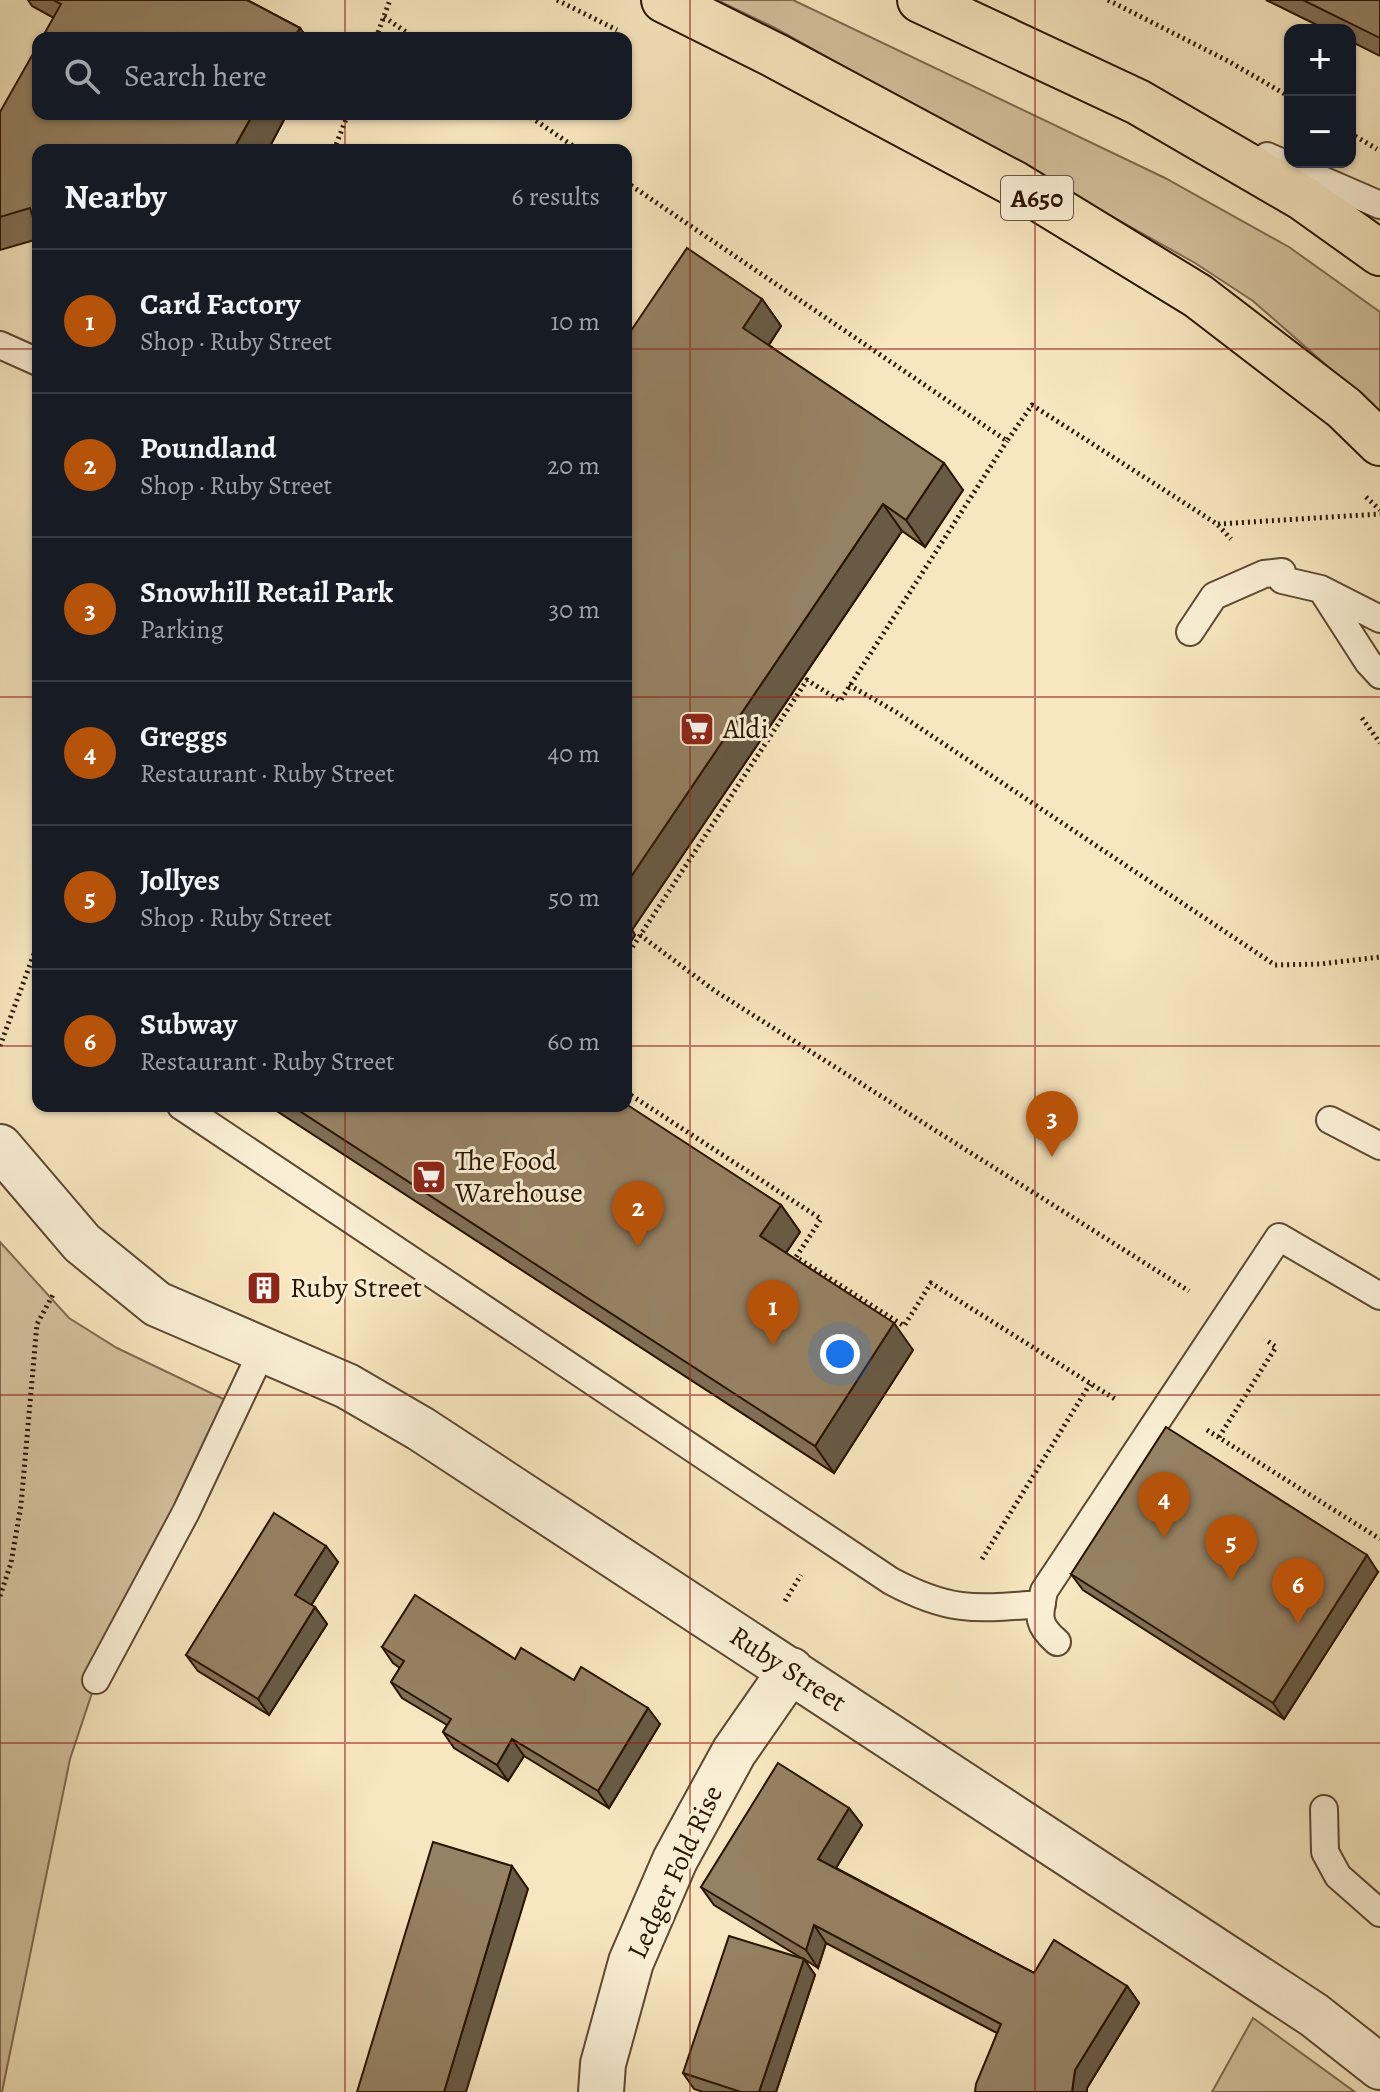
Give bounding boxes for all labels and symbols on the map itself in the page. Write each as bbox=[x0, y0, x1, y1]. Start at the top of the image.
road number: A650 bbox=[1001, 176, 1073, 220]
supermarket icon: Aldi bbox=[678, 710, 716, 748]
place label: Aldi bbox=[722, 710, 769, 748]
pin: 3 bbox=[1026, 1091, 1078, 1157]
place label: The Food Warehouse bbox=[454, 1142, 583, 1212]
supermarket icon: The Food Warehouse bbox=[410, 1158, 448, 1196]
pin: 2 bbox=[612, 1181, 664, 1247]
building icon: Ruby Street bbox=[245, 1269, 283, 1307]
place label: Ruby Street bbox=[290, 1269, 422, 1307]
pin: 1 bbox=[747, 1280, 799, 1346]
your location bbox=[820, 1334, 860, 1374]
pin: 4 bbox=[1138, 1472, 1190, 1538]
pin: 5 bbox=[1205, 1515, 1257, 1581]
pin: 6 bbox=[1272, 1558, 1324, 1624]
street label: Ruby Street bbox=[722, 1617, 854, 1721]
street label: Ledger Fold Rise bbox=[618, 1779, 732, 1965]

